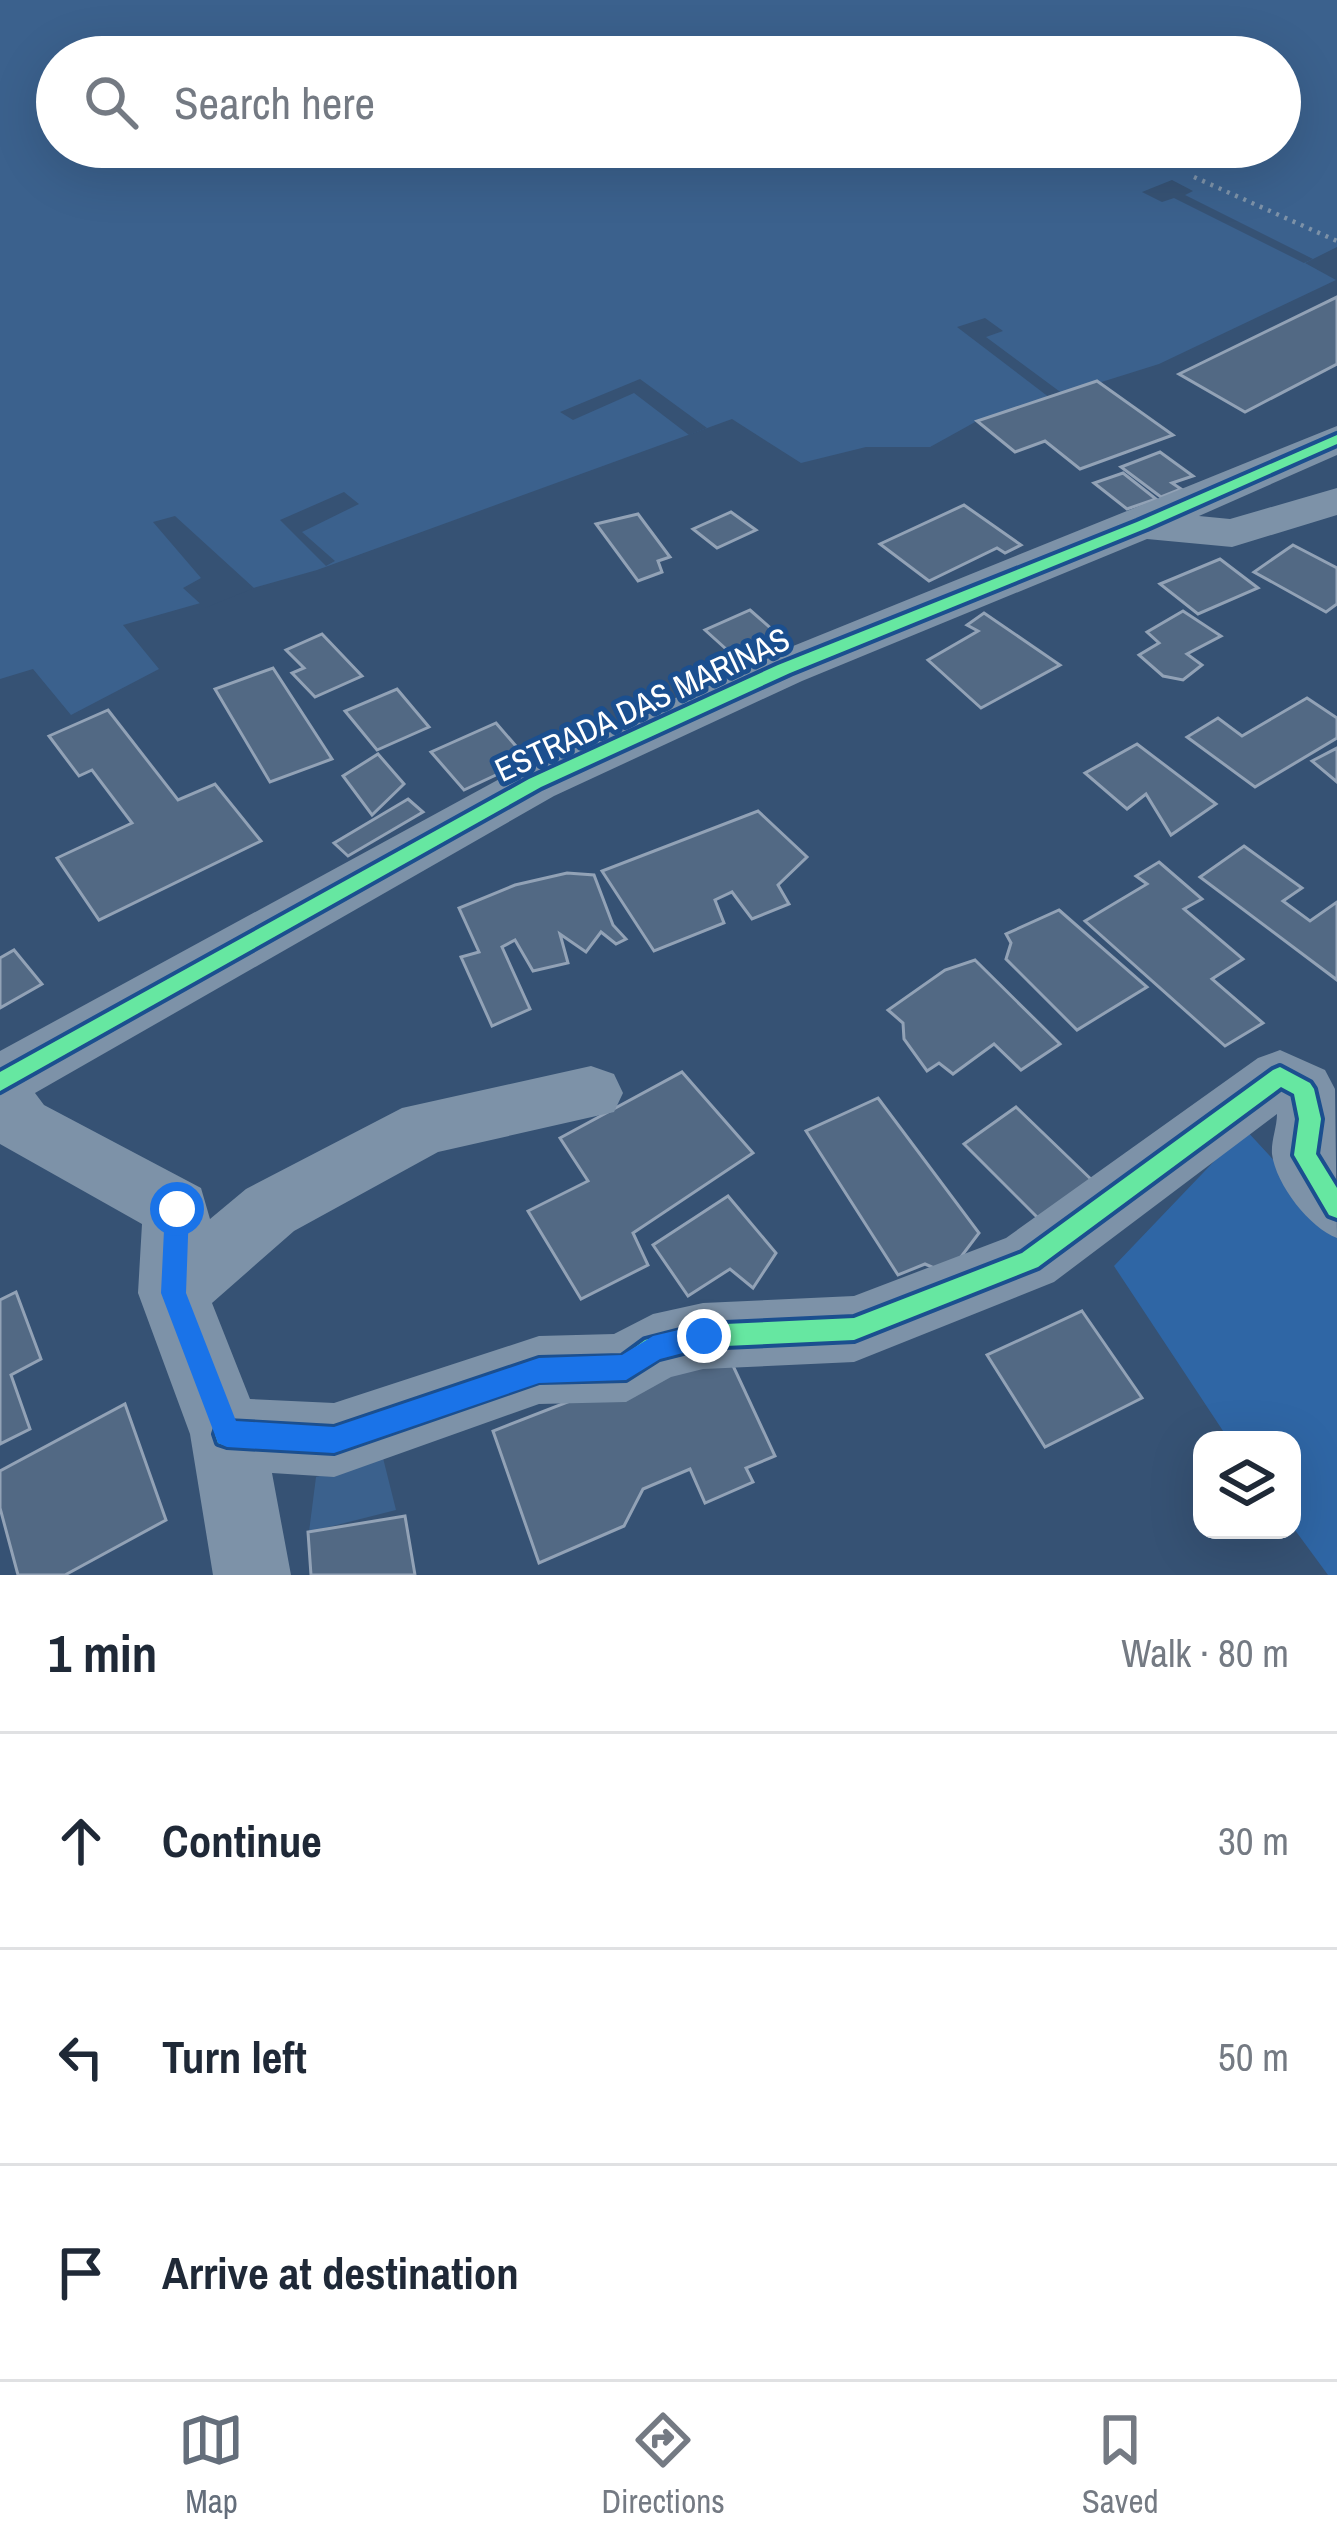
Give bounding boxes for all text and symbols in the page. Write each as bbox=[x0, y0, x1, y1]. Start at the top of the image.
search box bbox=[36, 36, 1301, 168]
icon: search bbox=[78, 69, 144, 135]
text: Search here bbox=[174, 72, 375, 133]
street label: ESTRADA DAS MARINAS bbox=[488, 616, 796, 792]
route start bbox=[150, 1182, 204, 1236]
route end bbox=[677, 1309, 731, 1363]
map controls bbox=[1193, 1431, 1301, 1539]
button: layers bbox=[1193, 1431, 1301, 1539]
text: 1 min bbox=[48, 1619, 157, 1688]
text: Walk · 80 m bbox=[1121, 1627, 1289, 1679]
icon: ahead bbox=[48, 1808, 114, 1874]
text: Continue bbox=[162, 1810, 322, 1871]
text: 30 m bbox=[1218, 1815, 1289, 1867]
icon: left bbox=[48, 2024, 114, 2090]
text: Turn left bbox=[162, 2026, 307, 2087]
text: 50 m bbox=[1218, 2031, 1289, 2083]
icon: arrive bbox=[48, 2240, 114, 2306]
text: Arrive at destination bbox=[162, 2242, 519, 2303]
tab: Map bbox=[178, 2407, 244, 2523]
tab: Directions bbox=[601, 2407, 725, 2523]
tab: Saved bbox=[1082, 2407, 1158, 2523]

